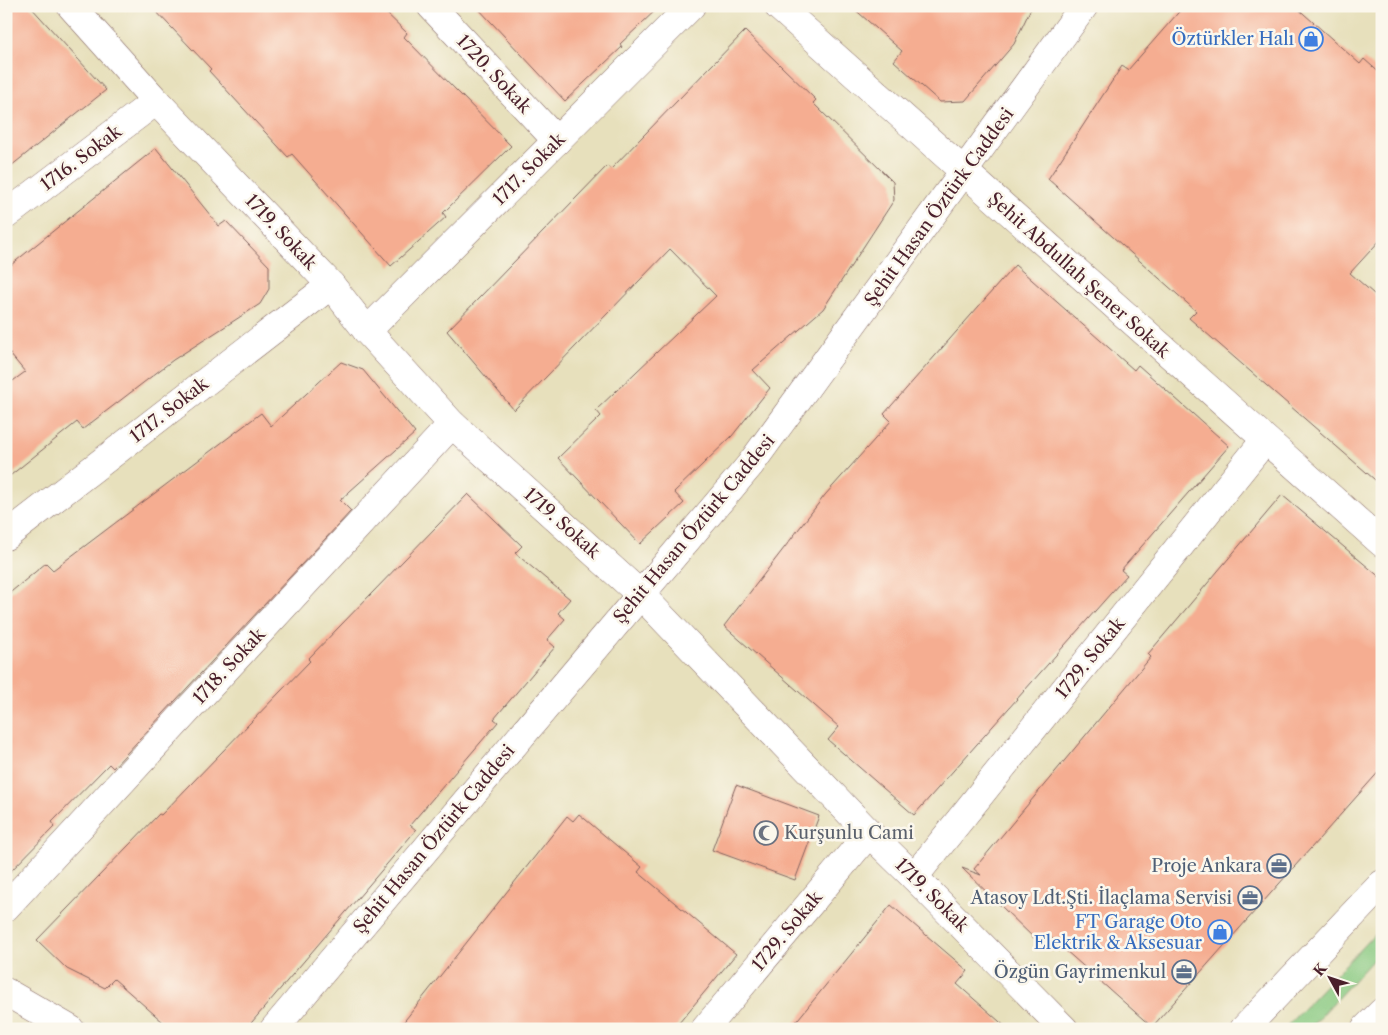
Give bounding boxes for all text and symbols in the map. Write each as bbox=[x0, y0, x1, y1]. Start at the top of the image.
shop icon: Öztürkler Halı bbox=[1298, 26, 1324, 52]
place label: Öztürkler Halı bbox=[1172, 27, 1295, 50]
street label: 1720. Sokak bbox=[452, 30, 537, 119]
street label: Şehit Hasan Öztürk Caddesi bbox=[859, 103, 1019, 310]
street label: 1716. Sokak bbox=[36, 119, 127, 196]
street label: 1717. Sokak bbox=[488, 127, 571, 210]
street label: Şehit Abdullah Şener Sokak bbox=[984, 188, 1175, 363]
street label: 1719. Sokak bbox=[241, 190, 323, 275]
street label: 1717. Sokak bbox=[126, 372, 214, 447]
street label: Şehit Hasan Öztürk Caddesi bbox=[608, 429, 780, 628]
street label: 1719. Sokak bbox=[519, 483, 606, 564]
street label: 1729. Sokak bbox=[1051, 612, 1130, 703]
street label: 1718. Sokak bbox=[188, 622, 271, 709]
street label: Şehit Hasan Öztürk Caddesi bbox=[348, 739, 520, 938]
mosque icon: Kurşunlu Cami bbox=[753, 820, 779, 846]
place label: Kurşunlu Cami bbox=[784, 822, 914, 844]
office icon: Proje Ankara bbox=[1266, 853, 1292, 879]
street label: 1719. Sokak bbox=[891, 854, 974, 937]
place label: Proje Ankara bbox=[1151, 855, 1262, 877]
street label: 1729. Sokak bbox=[747, 885, 828, 976]
office icon: Atasoy Ldt.Şti. İlaçlama Servisi bbox=[1237, 885, 1263, 911]
place label: Atasoy Ldt.Şti. İlaçlama Servisi bbox=[970, 886, 1233, 909]
place label: FT Garage Oto Elektrik & Aksesuar bbox=[1033, 911, 1202, 954]
shop icon: FT Garage Oto Elektrik & Aksesuar bbox=[1207, 919, 1233, 945]
north arrow bbox=[1306, 952, 1356, 1002]
office icon: Özgün Gayrimenkul bbox=[1171, 959, 1197, 985]
text: K bbox=[1310, 959, 1331, 980]
place label: Özgün Gayrimenkul bbox=[994, 960, 1166, 983]

